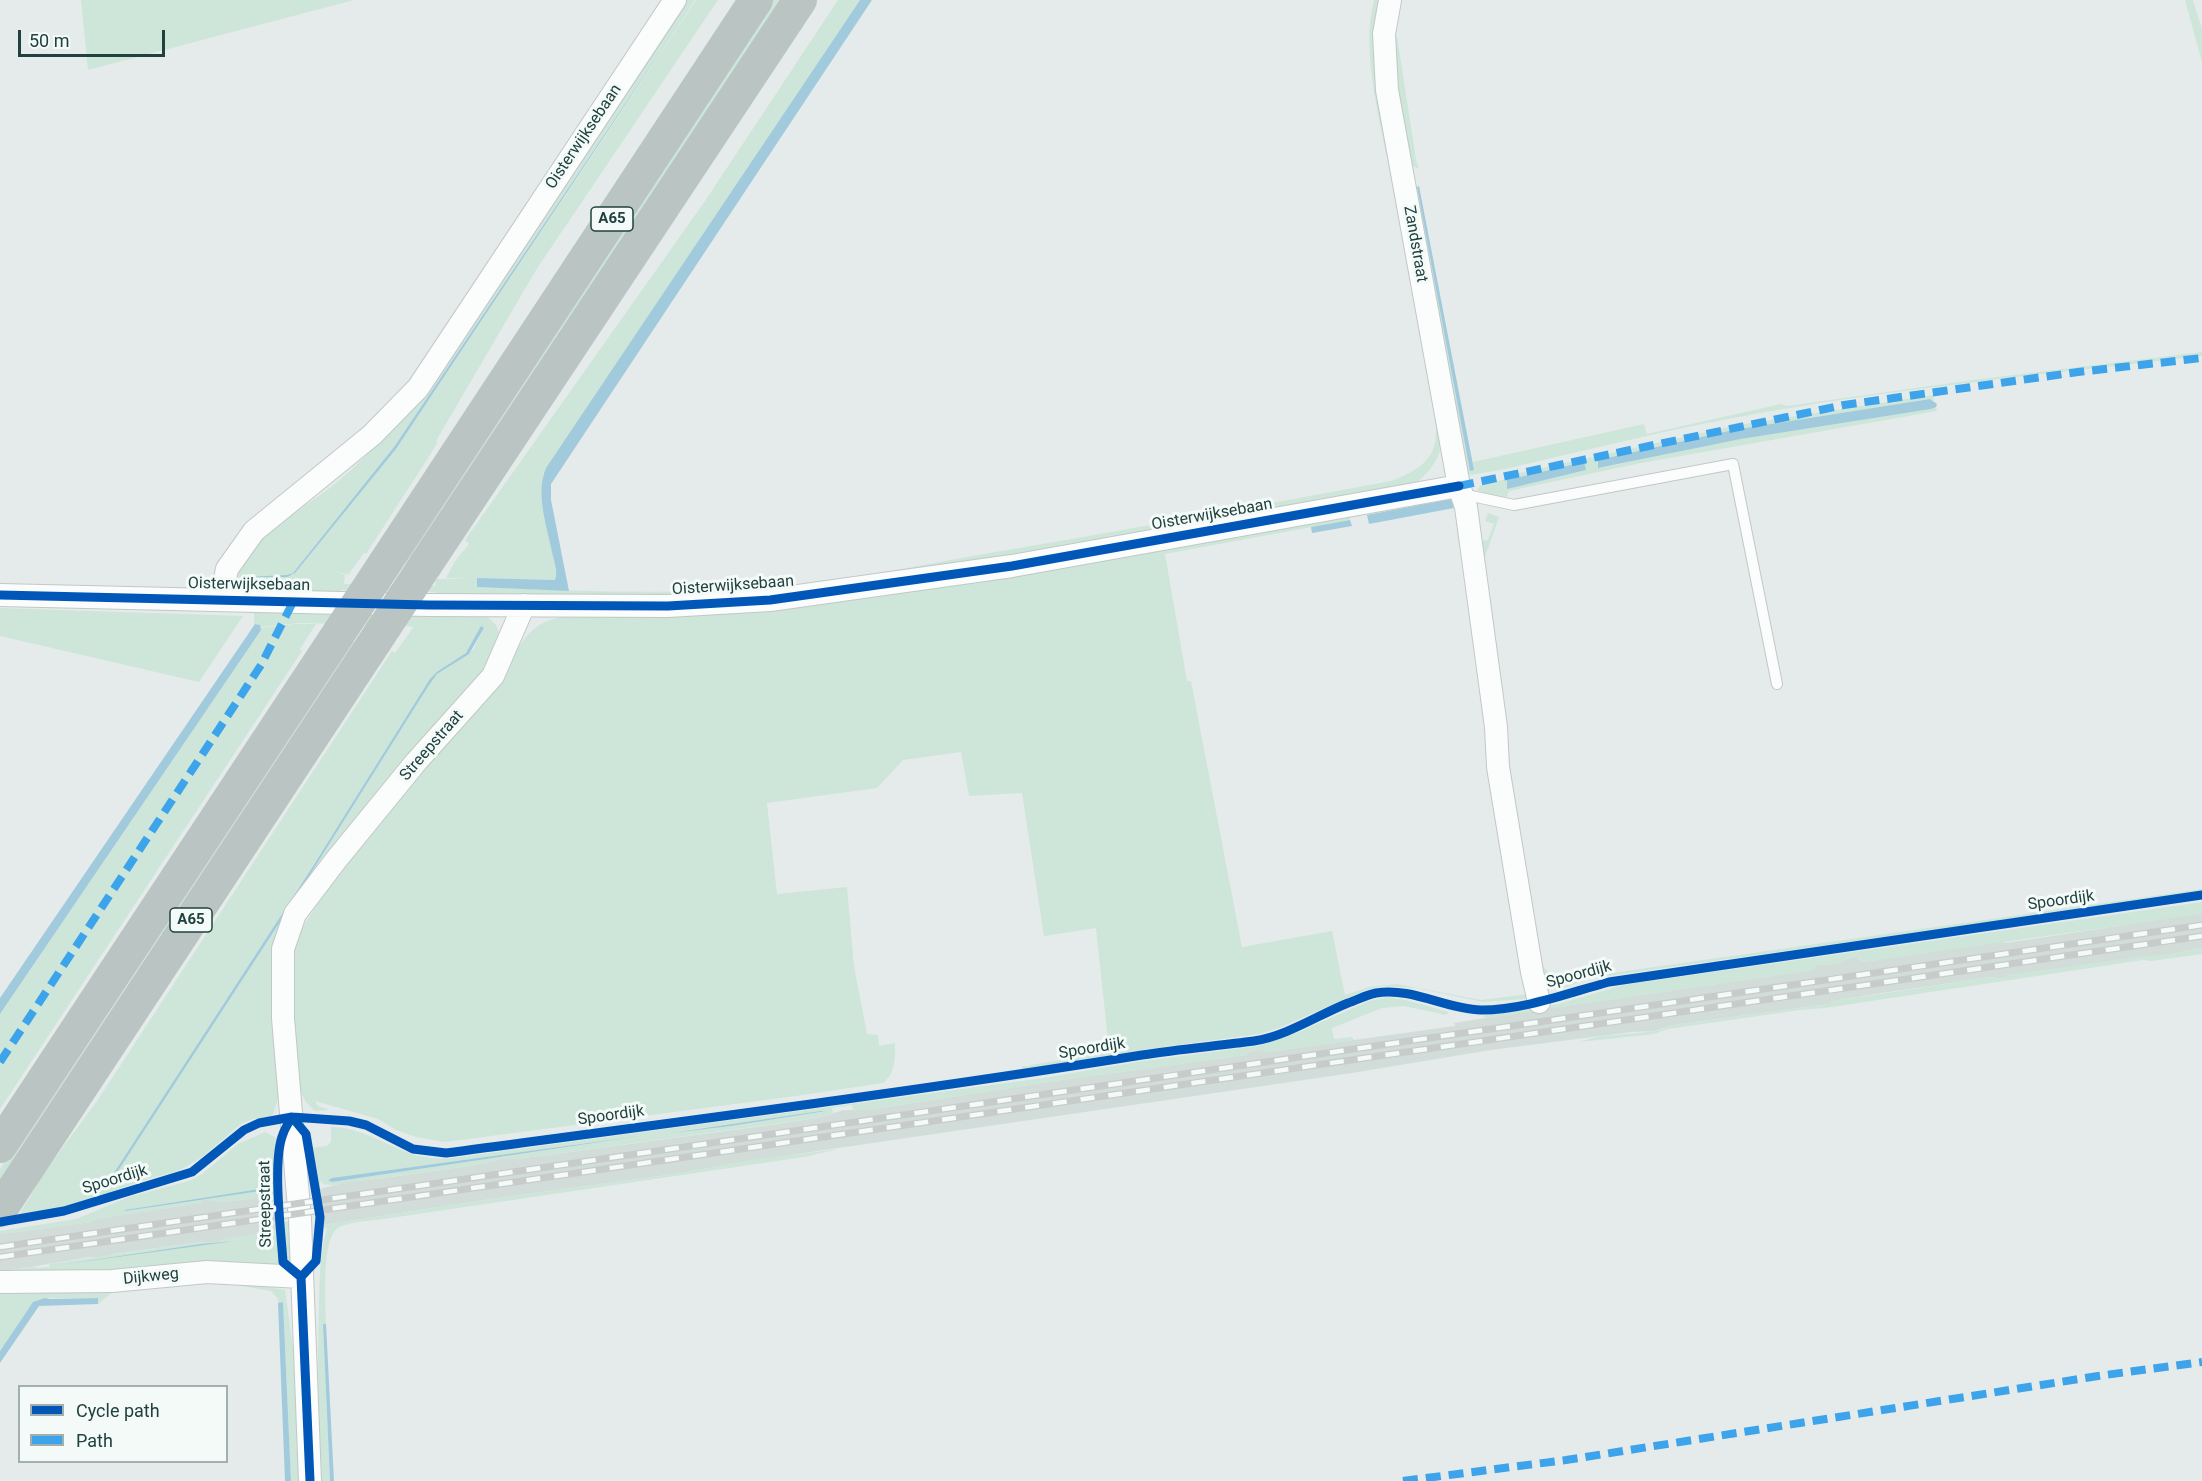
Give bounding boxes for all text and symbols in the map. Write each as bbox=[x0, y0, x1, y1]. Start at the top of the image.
scale bar bbox=[21, 18, 168, 56]
text: 50 m bbox=[29, 30, 69, 51]
street label: Oisterwijksebaan bbox=[542, 81, 626, 193]
street label: Zandstraat bbox=[1399, 204, 1431, 284]
road number: A65 bbox=[591, 207, 633, 231]
street label: Oisterwijksebaan bbox=[1150, 495, 1274, 535]
street label: Oisterwijksebaan bbox=[671, 572, 795, 600]
street label: Oisterwijksebaan bbox=[188, 574, 310, 596]
street label: Streepstraat bbox=[396, 707, 468, 785]
street label: Spoordijk bbox=[2027, 887, 2095, 915]
road number: A65 bbox=[170, 908, 212, 932]
street label: Spoordijk bbox=[1544, 957, 1614, 993]
street label: Spoordijk bbox=[1057, 1034, 1127, 1064]
street label: Spoordijk bbox=[577, 1102, 645, 1130]
street label: Streepstraat bbox=[256, 1160, 276, 1248]
street label: Spoordijk bbox=[80, 1161, 150, 1199]
street label: Dijkweg bbox=[122, 1265, 180, 1289]
legend bbox=[18, 1385, 228, 1463]
text: Cycle path bbox=[76, 1400, 160, 1421]
text: Path bbox=[76, 1430, 113, 1451]

